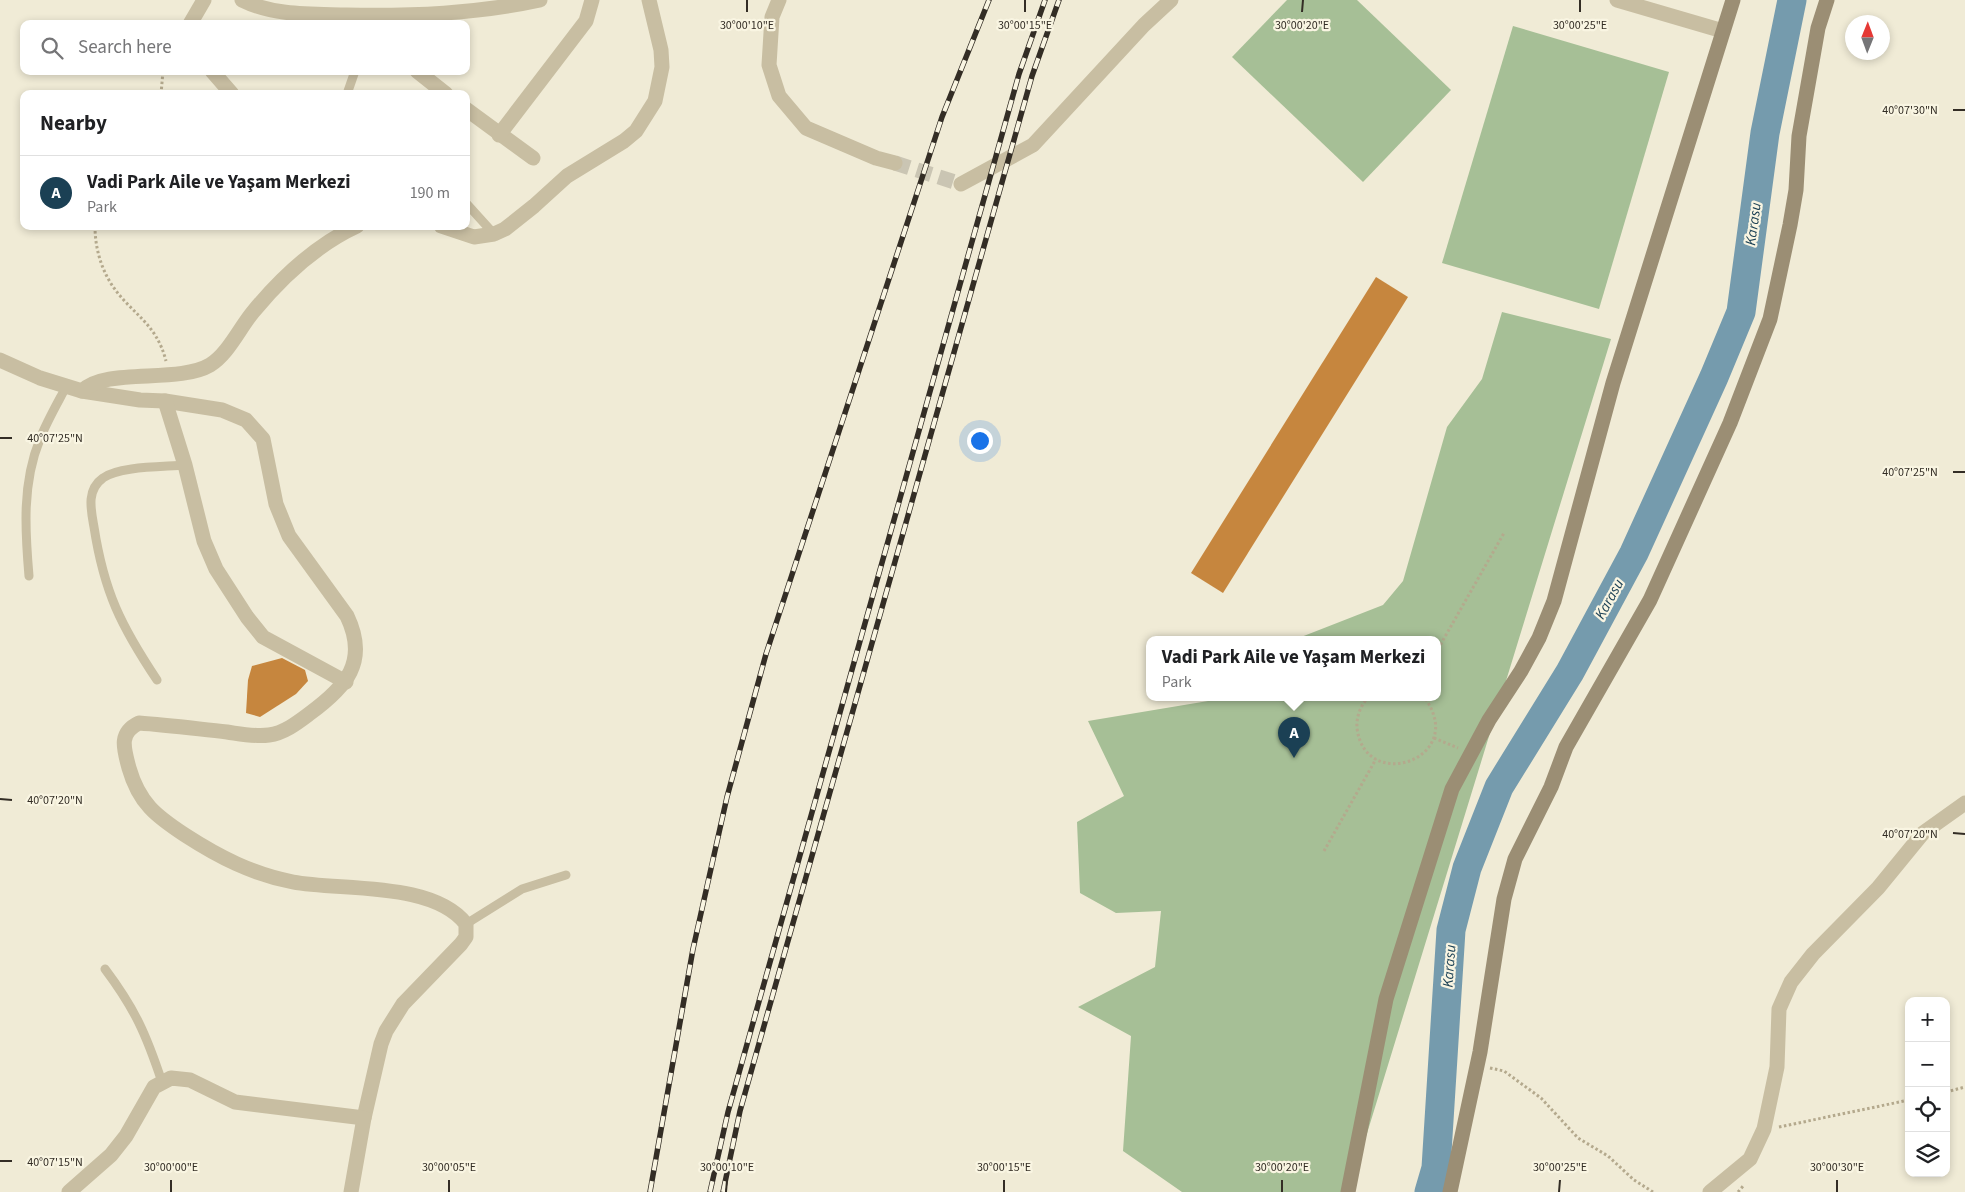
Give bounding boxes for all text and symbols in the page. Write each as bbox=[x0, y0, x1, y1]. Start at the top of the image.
north arrow bbox=[1845, 15, 1890, 60]
text: 30°00'10"E bbox=[720, 17, 774, 34]
text: 30°00'15"E bbox=[998, 17, 1052, 34]
text: 30°00'20"E bbox=[1275, 17, 1329, 34]
text: 30°00'25"E bbox=[1553, 17, 1607, 34]
search box bbox=[20, 20, 470, 75]
icon: search bbox=[38, 34, 66, 62]
text: Search here bbox=[78, 34, 172, 61]
text: 40°07'30"N bbox=[1882, 102, 1938, 119]
text: Nearby bbox=[40, 108, 107, 138]
text: Vadi Park Aile ve Yaşam Merkezi bbox=[87, 169, 350, 196]
text: A bbox=[51, 182, 61, 204]
text: 190 m bbox=[410, 182, 450, 204]
text: Park bbox=[87, 196, 117, 218]
water label: Karasu bbox=[1740, 201, 1767, 247]
your location bbox=[967, 428, 993, 454]
text: 40°07'25"N bbox=[27, 430, 83, 447]
text: 40°07'25"N bbox=[1882, 464, 1938, 481]
water label: Karasu bbox=[1590, 575, 1629, 623]
popup bbox=[1146, 636, 1441, 701]
text: Vadi Park Aile ve Yaşam Merkezi bbox=[1162, 644, 1425, 671]
text: Park bbox=[1162, 671, 1192, 693]
pin: A bbox=[1278, 717, 1310, 758]
text: 40°07'20"N bbox=[27, 792, 83, 809]
text: 40°07'20"N bbox=[1882, 826, 1938, 843]
water label: Karasu bbox=[1438, 944, 1461, 988]
map controls bbox=[1905, 997, 1950, 1177]
button: + bbox=[1905, 997, 1950, 1042]
button: − bbox=[1905, 1042, 1950, 1087]
button: locate bbox=[1905, 1087, 1950, 1132]
button: layers bbox=[1905, 1132, 1950, 1177]
text: 40°07'15"N bbox=[27, 1154, 83, 1171]
text: 30°00'00"E bbox=[144, 1159, 198, 1176]
text: 30°00'05"E bbox=[422, 1159, 476, 1176]
text: 30°00'10"E bbox=[700, 1159, 754, 1176]
text: 30°00'15"E bbox=[977, 1159, 1031, 1176]
text: 30°00'20"E bbox=[1255, 1159, 1309, 1176]
text: 30°00'25"E bbox=[1533, 1159, 1587, 1176]
text: 30°00'30"E bbox=[1810, 1159, 1864, 1176]

